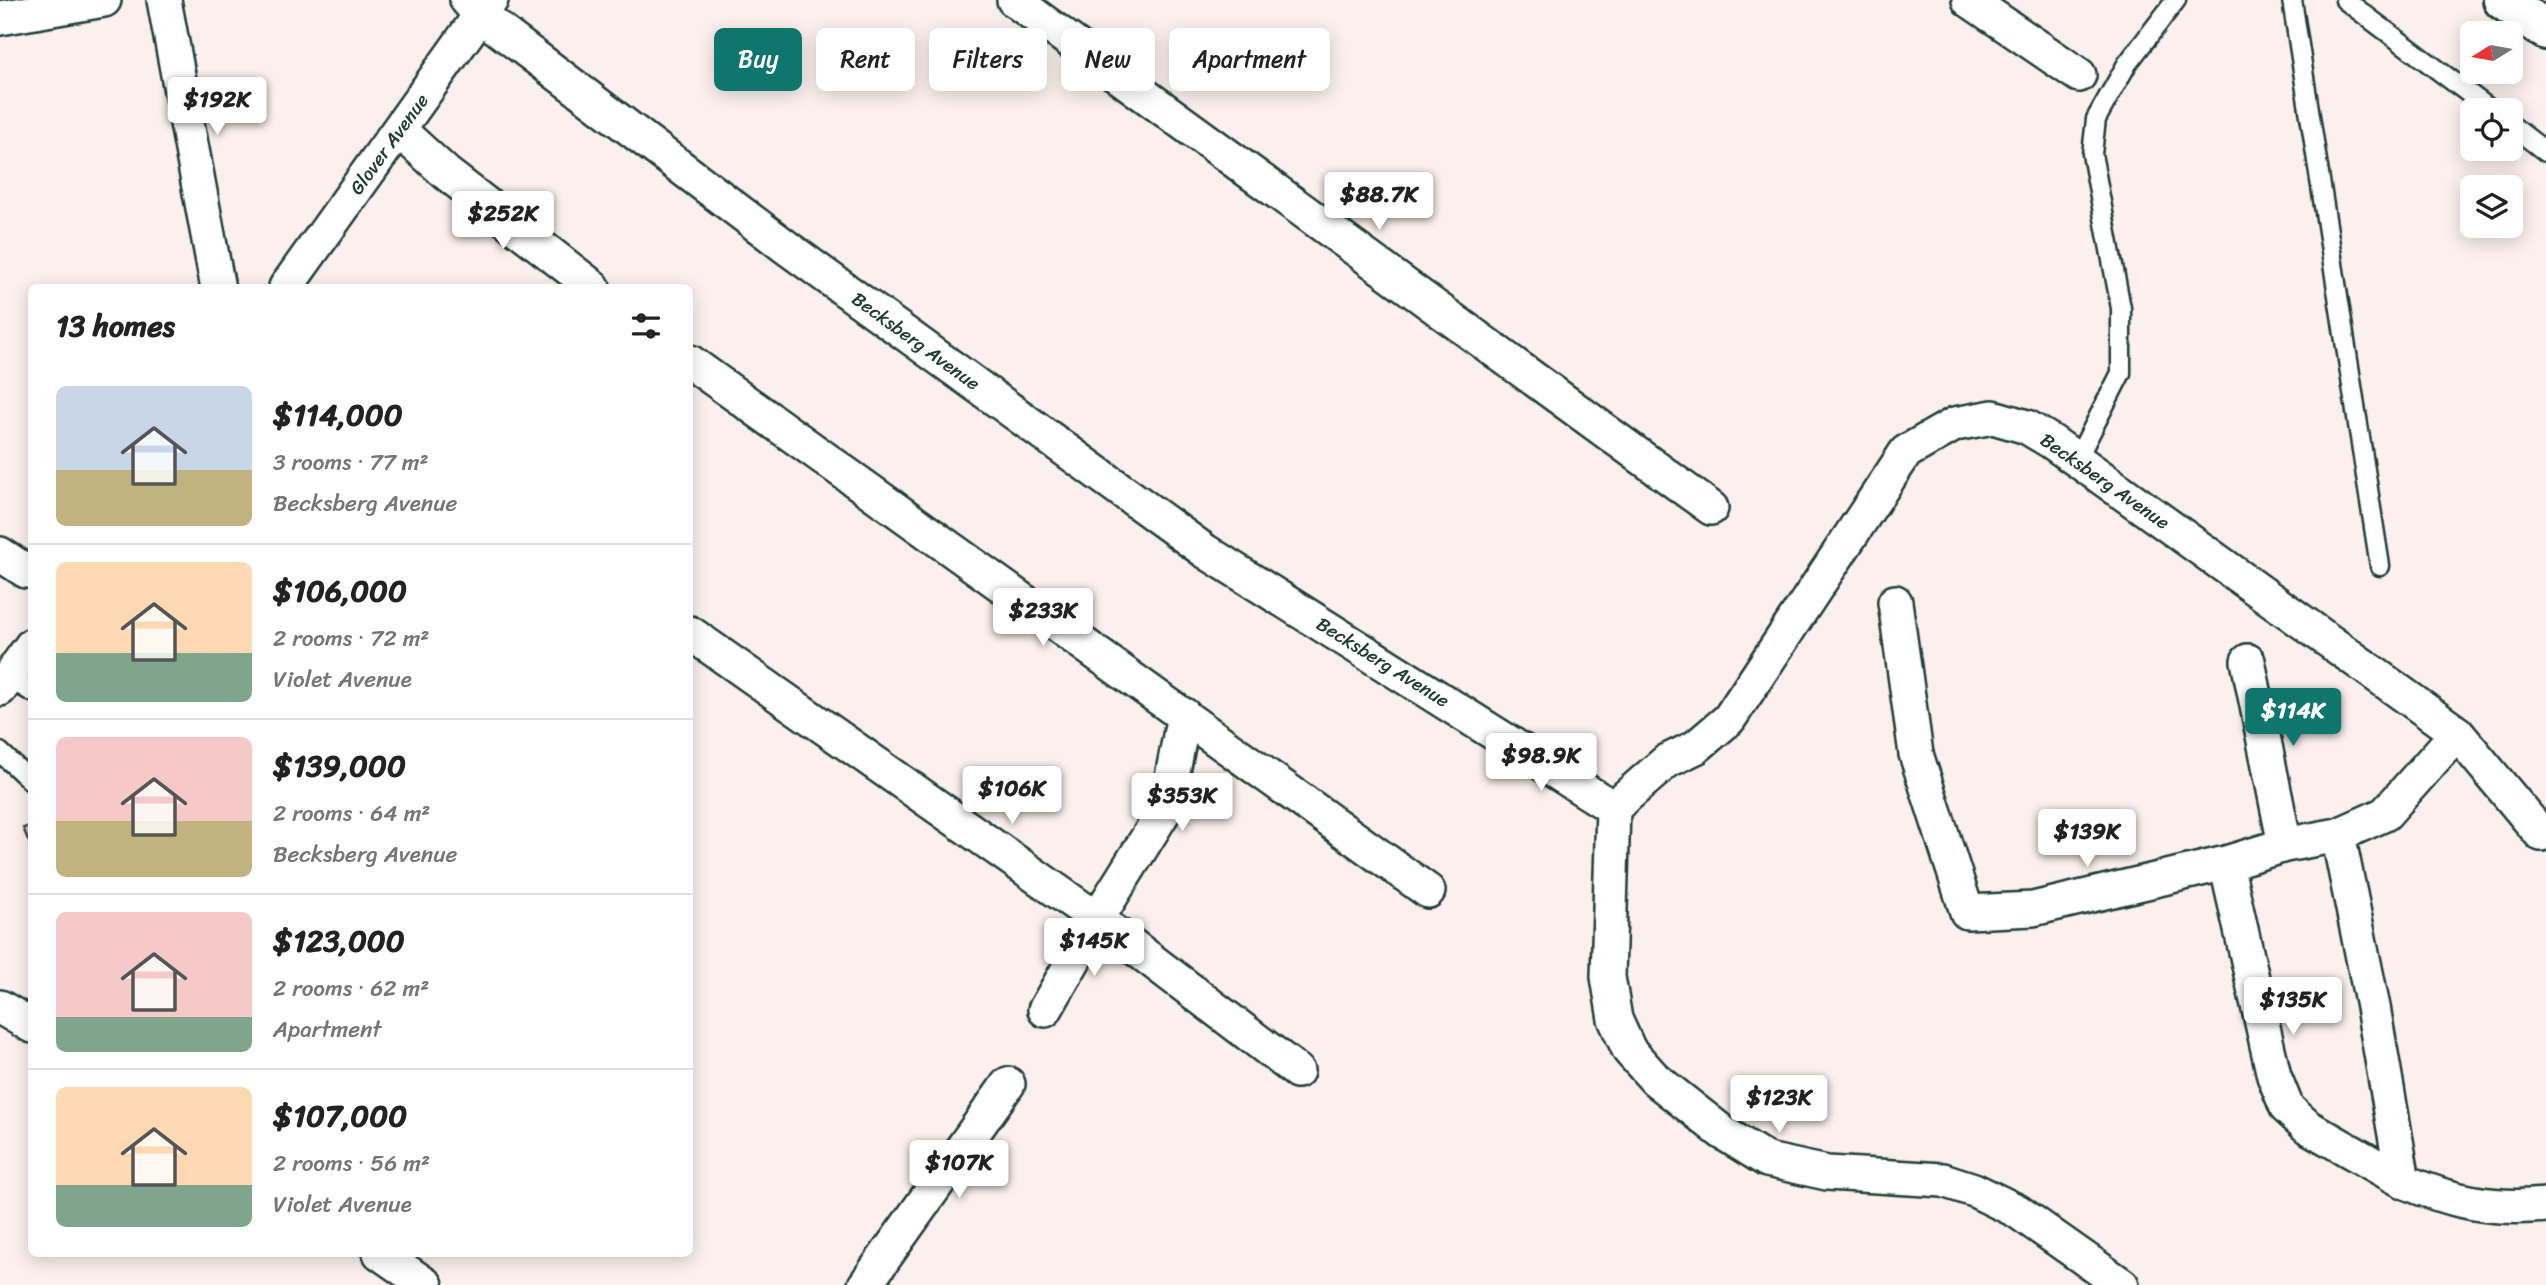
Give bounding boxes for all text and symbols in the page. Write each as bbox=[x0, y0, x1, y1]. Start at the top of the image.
north arrow bbox=[2460, 21, 2524, 84]
map controls bbox=[2460, 21, 2523, 238]
chip: Buy bbox=[714, 28, 802, 91]
chip: Rent bbox=[816, 28, 915, 91]
chip: Filters bbox=[929, 28, 1047, 91]
chip: New bbox=[1061, 28, 1155, 91]
chip: Apartment bbox=[1169, 28, 1330, 91]
pin: $192K bbox=[168, 78, 266, 137]
text: $192K bbox=[184, 79, 250, 120]
street label: Glover Avenue bbox=[341, 86, 437, 202]
button: locate bbox=[2460, 98, 2523, 161]
pin: $88.7K bbox=[1322, 173, 1436, 232]
text: $88.7K bbox=[1340, 174, 1418, 215]
button: layers bbox=[2460, 175, 2523, 238]
pin: $252K bbox=[454, 191, 552, 251]
text: $252K bbox=[468, 193, 538, 234]
street label: Becksberg Avenue bbox=[845, 283, 987, 399]
text: 13 homes bbox=[56, 299, 175, 353]
icon: filters bbox=[627, 307, 665, 345]
text: $114,000 bbox=[273, 388, 403, 442]
icon: home bbox=[112, 414, 196, 498]
street label: Becksberg Avenue bbox=[2033, 424, 2177, 538]
text: 3 rooms · 77 m² bbox=[273, 442, 429, 483]
text: Becksberg Avenue bbox=[273, 483, 457, 524]
text: $106,000 bbox=[273, 564, 407, 618]
pin: $233K bbox=[994, 588, 1092, 648]
icon: home bbox=[112, 590, 196, 674]
text: $233K bbox=[1009, 590, 1077, 631]
street label: Becksberg Avenue bbox=[1310, 608, 1457, 716]
text: 2 rooms · 72 m² bbox=[273, 618, 429, 659]
text: Violet Avenue bbox=[273, 659, 412, 700]
pin: $114K bbox=[2244, 688, 2342, 748]
text: $114K bbox=[2261, 690, 2325, 731]
pin: $98.9K bbox=[1484, 734, 1598, 793]
text: $98.9K bbox=[1502, 735, 1580, 776]
text: $139,000 bbox=[273, 739, 406, 793]
icon: home bbox=[112, 765, 196, 849]
pin: $106K bbox=[963, 766, 1061, 826]
text: $106K bbox=[979, 768, 1045, 809]
pin: $353K bbox=[1133, 774, 1231, 833]
text: $353K bbox=[1148, 775, 1216, 816]
text: 2 rooms · 64 m² bbox=[273, 793, 430, 834]
pin: $139K bbox=[2038, 810, 2136, 869]
text: $139K bbox=[2054, 811, 2120, 852]
text: Becksberg Avenue bbox=[273, 834, 457, 875]
text: $123,000 bbox=[273, 914, 405, 968]
pin: $145K bbox=[1045, 918, 1143, 978]
text: $145K bbox=[1060, 920, 1128, 961]
icon: home bbox=[112, 940, 196, 1024]
text: 2 rooms · 62 m² bbox=[273, 968, 429, 1009]
pin: $135K bbox=[2244, 978, 2342, 1037]
text: $135K bbox=[2260, 979, 2326, 1020]
text: Apartment bbox=[273, 1009, 382, 1050]
pin: $123K bbox=[1730, 1076, 1828, 1135]
text: $123K bbox=[1746, 1077, 1812, 1118]
text: $107,000 bbox=[273, 1089, 407, 1143]
icon: home bbox=[112, 1115, 196, 1199]
pin: $107K bbox=[910, 1140, 1008, 1200]
text: $107K bbox=[926, 1142, 993, 1183]
text: 2 rooms · 56 m² bbox=[273, 1143, 430, 1184]
text: Violet Avenue bbox=[273, 1184, 412, 1225]

